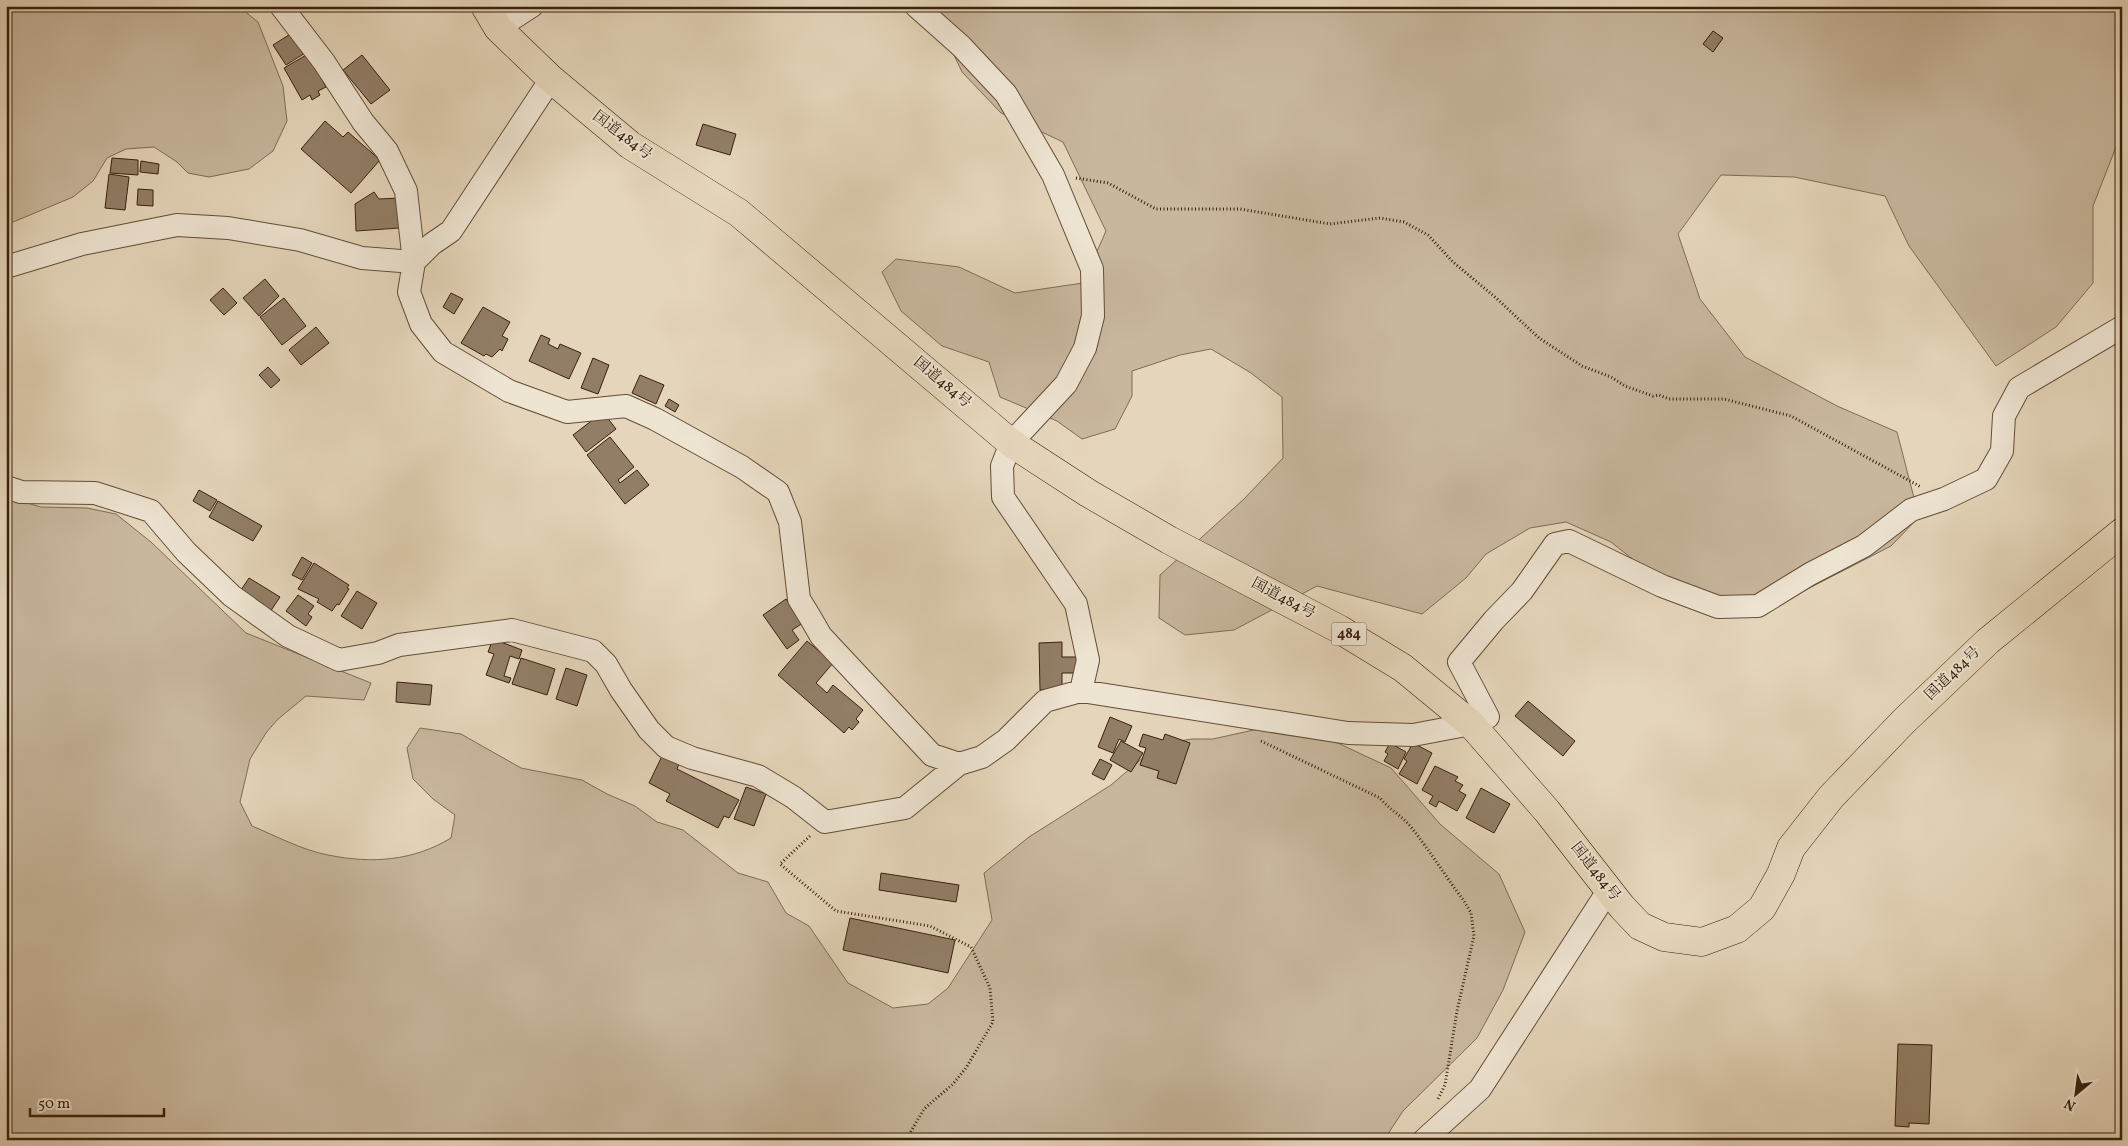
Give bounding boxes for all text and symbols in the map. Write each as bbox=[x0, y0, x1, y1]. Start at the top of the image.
street label: 国道484号 bbox=[588, 107, 656, 165]
street label: 国道484号 bbox=[909, 353, 975, 413]
street label: 国道484号 bbox=[1247, 573, 1319, 625]
road number: 484 bbox=[1332, 622, 1366, 646]
street label: 国道484号 bbox=[1921, 642, 1985, 706]
street label: 国道484号 bbox=[1565, 838, 1625, 906]
north arrow bbox=[2050, 1068, 2100, 1118]
scale bar bbox=[30, 1086, 164, 1118]
text: N bbox=[2061, 1093, 2079, 1115]
text: 50 m bbox=[38, 1094, 70, 1115]

